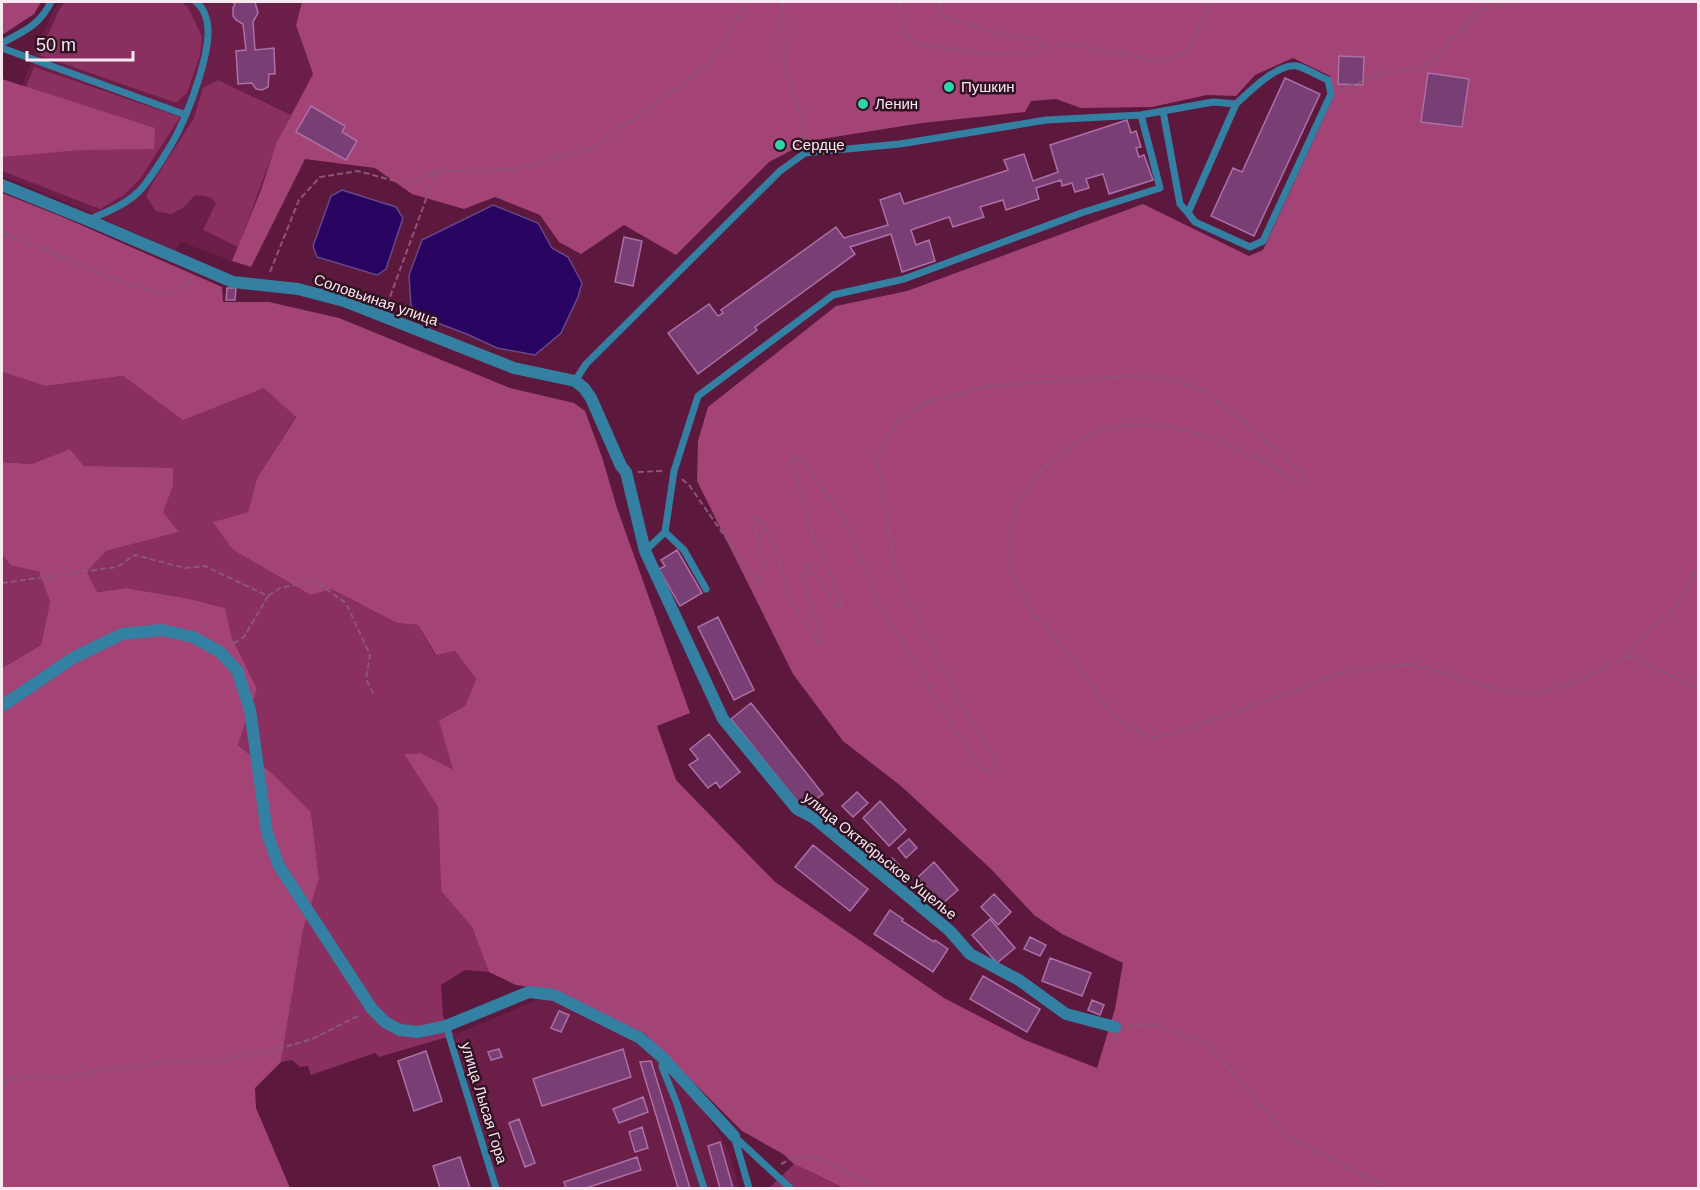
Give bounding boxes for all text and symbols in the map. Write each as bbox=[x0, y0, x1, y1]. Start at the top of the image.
scale bar bbox=[27, 24, 134, 62]
text: 50 m bbox=[36, 35, 76, 55]
place label: Пушкин bbox=[961, 78, 1015, 95]
marker: Пушкин bbox=[942, 80, 956, 94]
place label: Ленин bbox=[875, 95, 918, 112]
marker: Ленин bbox=[856, 97, 870, 111]
place label: Сердце bbox=[792, 136, 845, 153]
marker: Сердце bbox=[773, 138, 787, 152]
street label: Соловьиная улица bbox=[312, 270, 441, 329]
street label: улица Октябрьское Ущелье bbox=[800, 788, 960, 923]
street label: улица Лысая Гора bbox=[458, 1040, 511, 1166]

